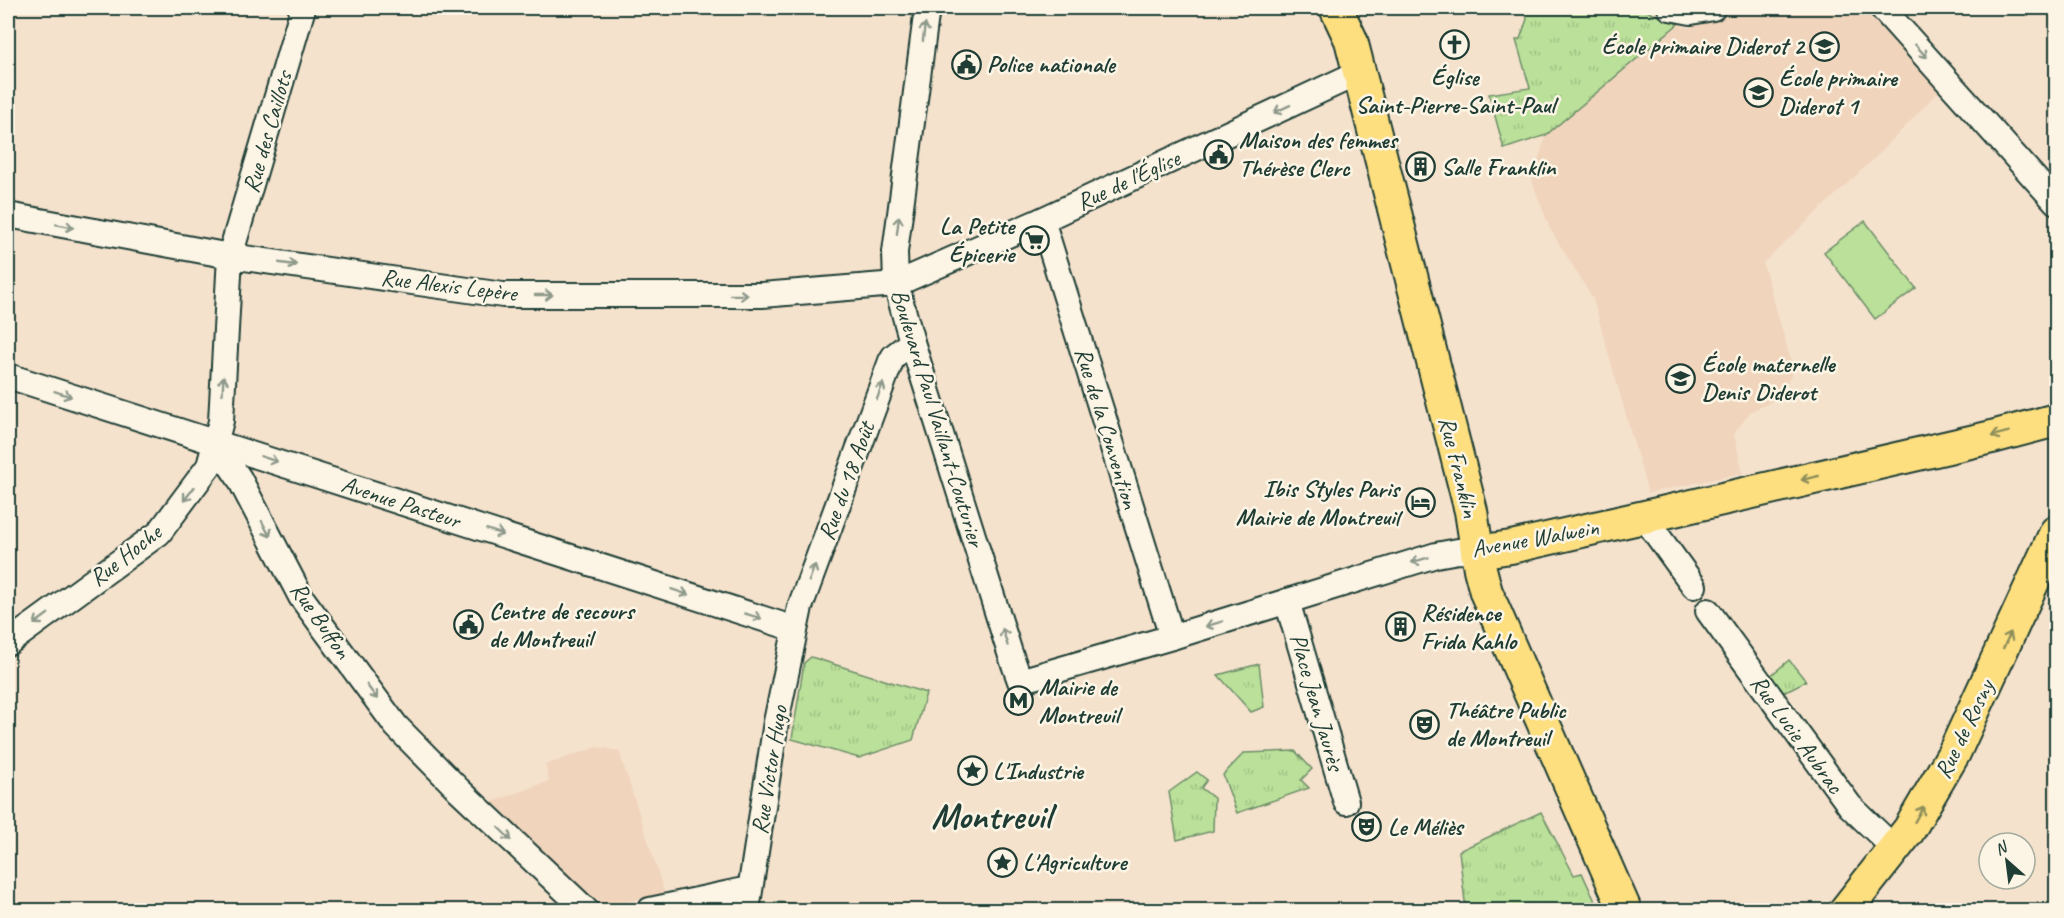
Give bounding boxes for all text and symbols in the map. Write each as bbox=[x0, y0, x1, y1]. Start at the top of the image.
one-way arrow bbox=[918, 23, 929, 42]
church icon: Église Saint-Pierre-Saint-Paul bbox=[1439, 28, 1471, 60]
school or university icon: École primaire Diderot 2 bbox=[1809, 30, 1841, 62]
place label: École primaire Diderot 2 bbox=[1602, 31, 1806, 61]
one-way arrow bbox=[1914, 43, 1928, 58]
public building icon: Police nationale bbox=[950, 48, 982, 80]
place label: Police nationale bbox=[987, 49, 1117, 79]
place label: Église Saint-Pierre-Saint-Paul bbox=[1355, 62, 1559, 120]
place label: École primaire Diderot 1 bbox=[1779, 63, 1899, 121]
street label: Rue des Caillots bbox=[235, 66, 299, 196]
school or university icon: École primaire Diderot 1 bbox=[1742, 76, 1774, 108]
one-way arrow bbox=[1274, 103, 1292, 115]
place label: Maison des femmes Thérèse Clerc bbox=[1239, 125, 1399, 183]
public building icon: Maison des femmes Thérèse Clerc bbox=[1202, 138, 1234, 170]
street label: Rue de l'Église bbox=[1071, 142, 1187, 217]
building icon: Salle Franklin bbox=[1404, 151, 1436, 183]
place label: Salle Franklin bbox=[1441, 152, 1557, 182]
place label: La Petite Épicerie bbox=[940, 211, 1016, 269]
one-way arrow bbox=[893, 216, 904, 236]
one-way arrow bbox=[55, 220, 74, 231]
supermarket icon: La Petite Épicerie bbox=[1019, 224, 1051, 256]
one-way arrow bbox=[278, 258, 297, 269]
street label: Rue Alexis Lepère bbox=[379, 262, 521, 308]
street label: Boulevard Paul Vaillant-Couturier bbox=[885, 286, 992, 553]
one-way arrow bbox=[533, 289, 553, 301]
one-way arrow bbox=[728, 289, 748, 301]
street label: Rue de la Convention bbox=[1068, 344, 1146, 513]
place label: École maternelle Denis Diderot bbox=[1702, 349, 1837, 407]
school or university icon: École maternelle Denis Diderot bbox=[1665, 362, 1697, 394]
one-way arrow bbox=[218, 375, 229, 395]
one-way arrow bbox=[875, 382, 886, 401]
one-way arrow bbox=[53, 389, 72, 400]
street label: Rue Franklin bbox=[1432, 413, 1486, 521]
street label: Rue du 18 Août bbox=[811, 416, 882, 544]
one-way arrow bbox=[1991, 429, 2010, 441]
one-way arrow bbox=[259, 455, 278, 466]
street label: Avenue Pasteur bbox=[338, 469, 466, 536]
one-way arrow bbox=[1801, 473, 1820, 485]
place label: Ibis Styles Paris Mairie de Montreuil bbox=[1236, 474, 1404, 532]
one-way arrow bbox=[183, 485, 195, 501]
hotel icon: Ibis Styles Paris Mairie de Montreuil bbox=[1404, 487, 1436, 519]
street label: Avenue Walwein bbox=[1469, 512, 1601, 564]
street label: Rue Hoche bbox=[83, 516, 169, 593]
one-way arrow bbox=[261, 520, 272, 538]
one-way arrow bbox=[485, 528, 503, 539]
one-way arrow bbox=[1411, 555, 1430, 566]
one-way arrow bbox=[807, 565, 818, 583]
street label: Rue Buffon bbox=[284, 576, 359, 665]
one-way arrow bbox=[670, 588, 689, 599]
place label: Centre de secours de Montreuil bbox=[489, 596, 636, 654]
place label: Résidence Frida Kahlo bbox=[1421, 598, 1518, 656]
public building icon: Centre de secours de Montreuil bbox=[452, 609, 484, 641]
one-way arrow bbox=[743, 611, 762, 622]
building icon: Résidence Frida Kahlo bbox=[1384, 611, 1416, 643]
one-way arrow bbox=[34, 612, 50, 625]
one-way arrow bbox=[1205, 619, 1224, 630]
one-way arrow bbox=[999, 628, 1010, 647]
street label: Place Jean Jaurès bbox=[1283, 630, 1352, 776]
one-way arrow bbox=[2001, 631, 2013, 649]
street label: Rue Lucie Aubrac bbox=[1744, 669, 1851, 800]
place label: Mairie de Montreuil bbox=[1039, 672, 1123, 730]
street label: Rue de Rosny bbox=[1927, 673, 2002, 783]
one-way arrow bbox=[365, 684, 378, 700]
metro station icon: Mairie de Montreuil bbox=[1002, 685, 1034, 717]
place label: Théâtre Public de Montreuil bbox=[1446, 695, 1567, 753]
street label: Rue Victor Hugo bbox=[744, 702, 794, 836]
theatre icon: Théâtre Public de Montreuil bbox=[1409, 708, 1441, 740]
place icon: L'Industrie bbox=[956, 755, 988, 787]
place label: L'Industrie bbox=[993, 756, 1085, 786]
district label: Montreuil bbox=[931, 793, 1057, 839]
one-way arrow bbox=[1913, 806, 1925, 823]
theatre icon: Le Méliès bbox=[1351, 811, 1383, 843]
place label: Le Méliès bbox=[1388, 812, 1465, 842]
one-way arrow bbox=[497, 827, 512, 841]
north arrow bbox=[1977, 831, 2037, 891]
text: N bbox=[1991, 836, 2012, 860]
place icon: L'Agriculture bbox=[986, 846, 1018, 878]
place label: L'Agriculture bbox=[1023, 847, 1128, 877]

